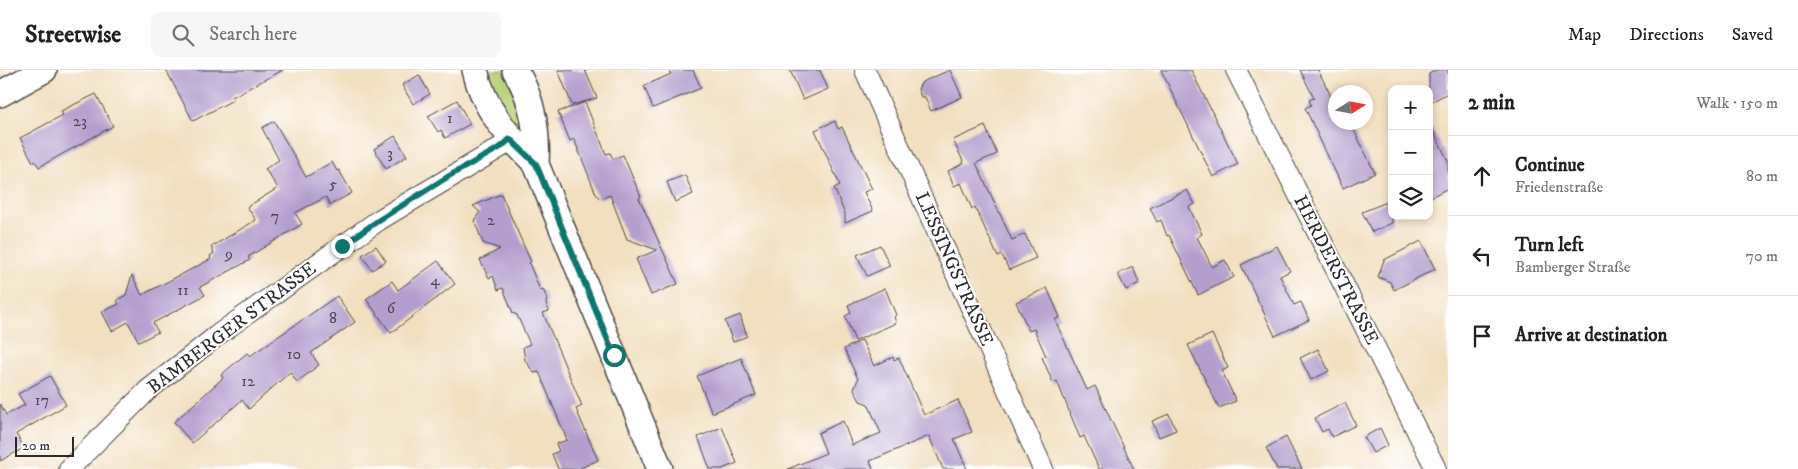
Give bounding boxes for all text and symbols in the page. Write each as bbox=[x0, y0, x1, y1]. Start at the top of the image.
search box bbox=[151, 12, 501, 57]
text: Streetwise bbox=[25, 20, 121, 50]
icon: search bbox=[169, 21, 197, 49]
text: Search here bbox=[209, 23, 297, 46]
text: Map bbox=[1568, 24, 1601, 46]
text: Directions bbox=[1629, 24, 1704, 46]
text: Saved bbox=[1732, 24, 1773, 46]
north arrow bbox=[1328, 85, 1373, 130]
map controls bbox=[1388, 85, 1433, 220]
button: + bbox=[1388, 85, 1433, 130]
text: 2 min bbox=[1468, 90, 1515, 116]
text: Walk · 150 m bbox=[1696, 93, 1778, 113]
house number: 1 bbox=[447, 108, 453, 128]
house number: 23 bbox=[73, 111, 87, 131]
button: − bbox=[1388, 130, 1433, 175]
house number: 3 bbox=[387, 143, 393, 163]
text: Continue bbox=[1515, 154, 1585, 177]
icon: ahead bbox=[1468, 162, 1496, 190]
text: 80 m bbox=[1746, 166, 1778, 186]
house number: 5 bbox=[329, 174, 337, 194]
button: layers bbox=[1388, 175, 1433, 220]
text: Friedenstraße bbox=[1515, 177, 1603, 197]
street label: LESSINGSTRASSE bbox=[910, 188, 998, 350]
street label: HERDERSTRASSE bbox=[1288, 191, 1384, 349]
house number: 7 bbox=[271, 206, 279, 226]
house number: 2 bbox=[487, 210, 495, 230]
text: Turn left bbox=[1515, 234, 1584, 257]
route end bbox=[331, 235, 354, 258]
icon: left bbox=[1468, 242, 1496, 270]
house number: 9 bbox=[224, 244, 233, 264]
text: 70 m bbox=[1746, 246, 1778, 266]
street label: BAMBERGER STRASSE bbox=[143, 257, 321, 399]
text: Bamberger Straße bbox=[1515, 257, 1630, 277]
house number: 4 bbox=[430, 270, 440, 290]
house number: 11 bbox=[177, 280, 189, 300]
house number: 6 bbox=[387, 298, 396, 318]
house number: 8 bbox=[329, 308, 337, 328]
icon: arrive bbox=[1468, 322, 1496, 350]
text: Arrive at destination bbox=[1515, 324, 1667, 347]
house number: 10 bbox=[287, 344, 301, 364]
route start bbox=[603, 344, 626, 367]
house number: 12 bbox=[241, 371, 255, 391]
house number: 17 bbox=[35, 390, 49, 410]
scale bar bbox=[15, 434, 74, 457]
text: 20 m bbox=[22, 437, 50, 455]

